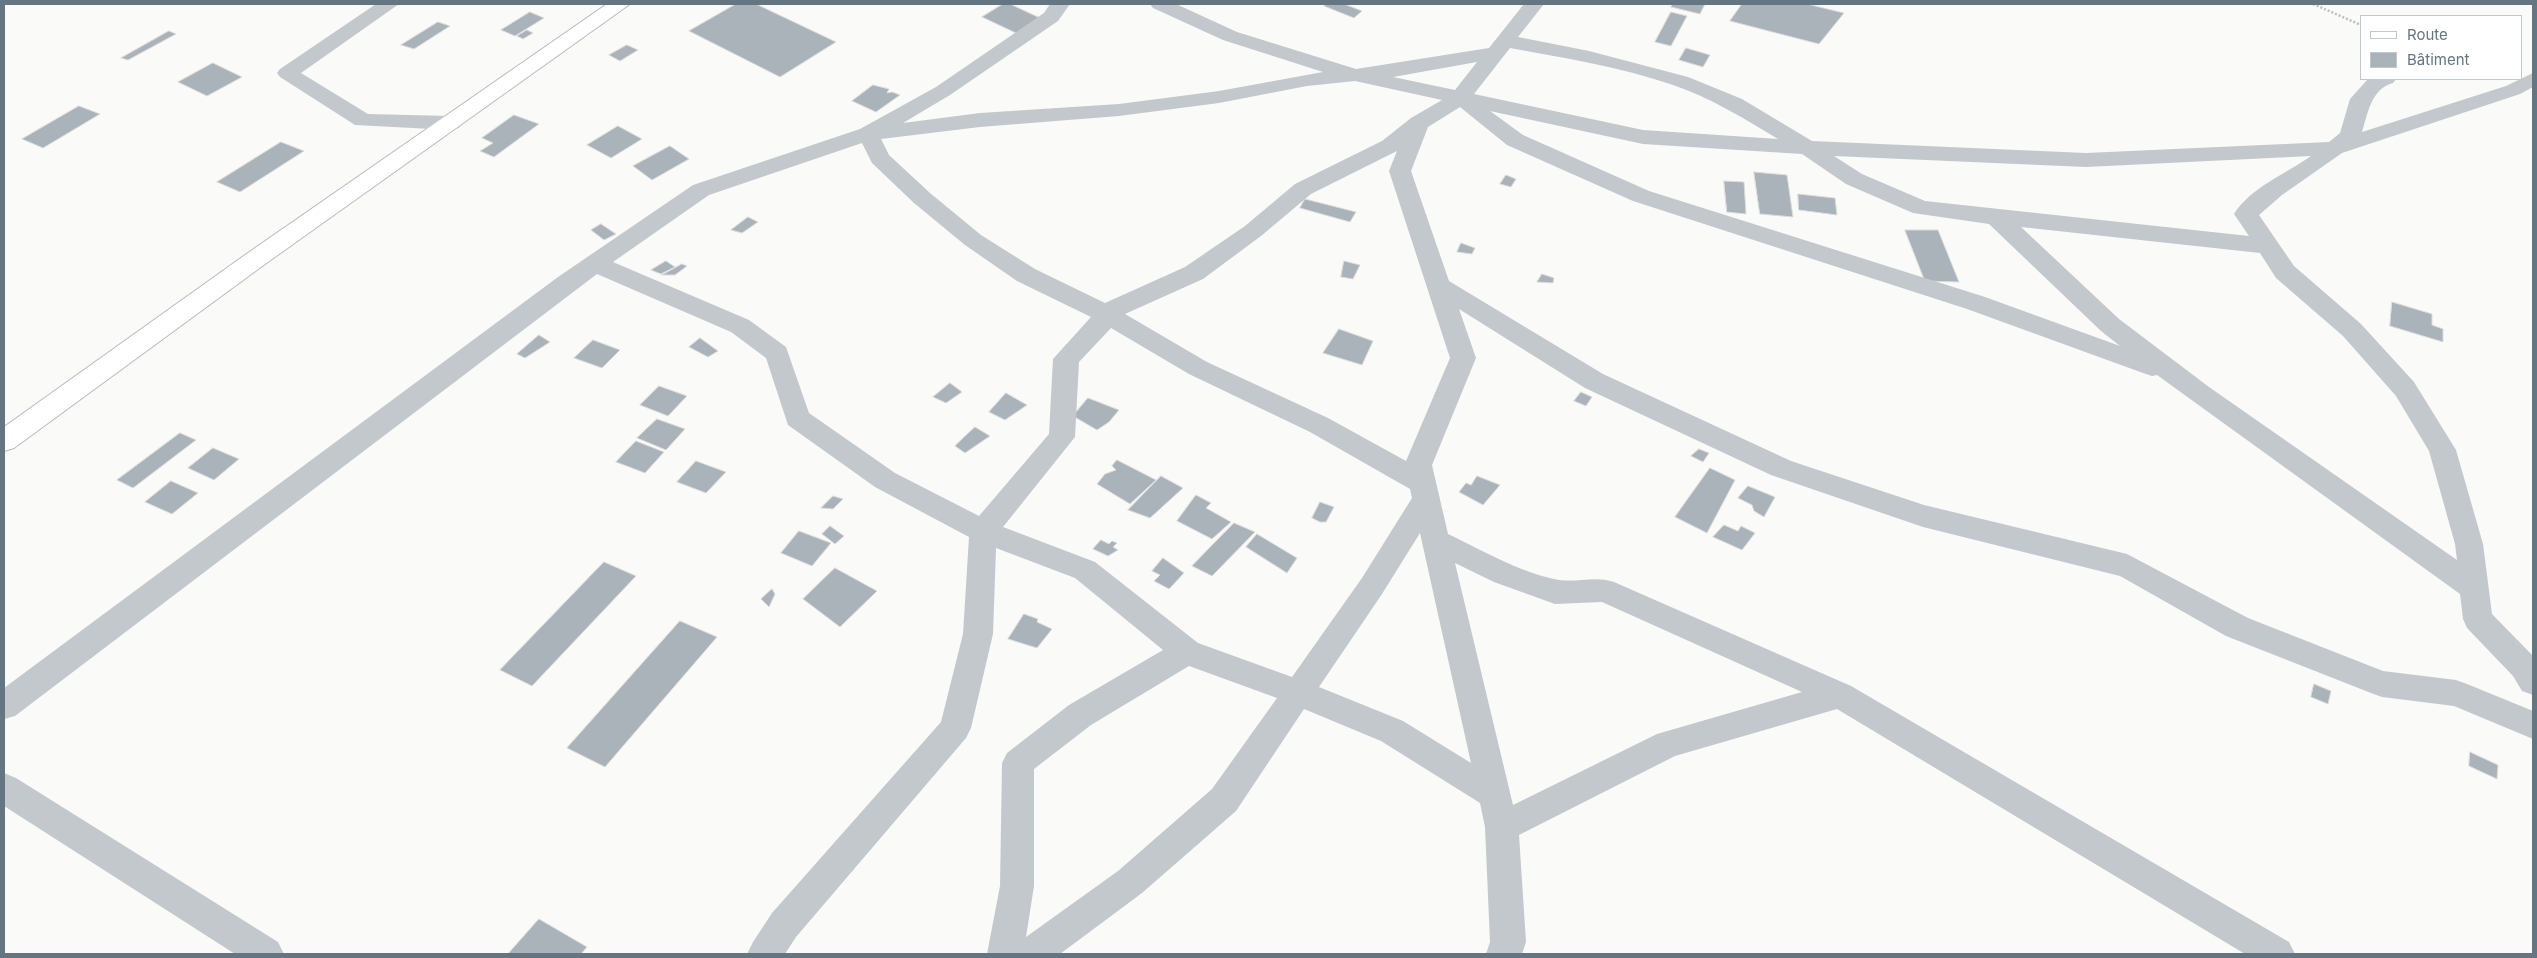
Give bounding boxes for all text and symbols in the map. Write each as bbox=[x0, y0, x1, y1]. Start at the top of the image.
legend bbox=[2360, 15, 2522, 80]
text: Route bbox=[2407, 25, 2448, 44]
text: Bâtiment bbox=[2407, 50, 2469, 69]

